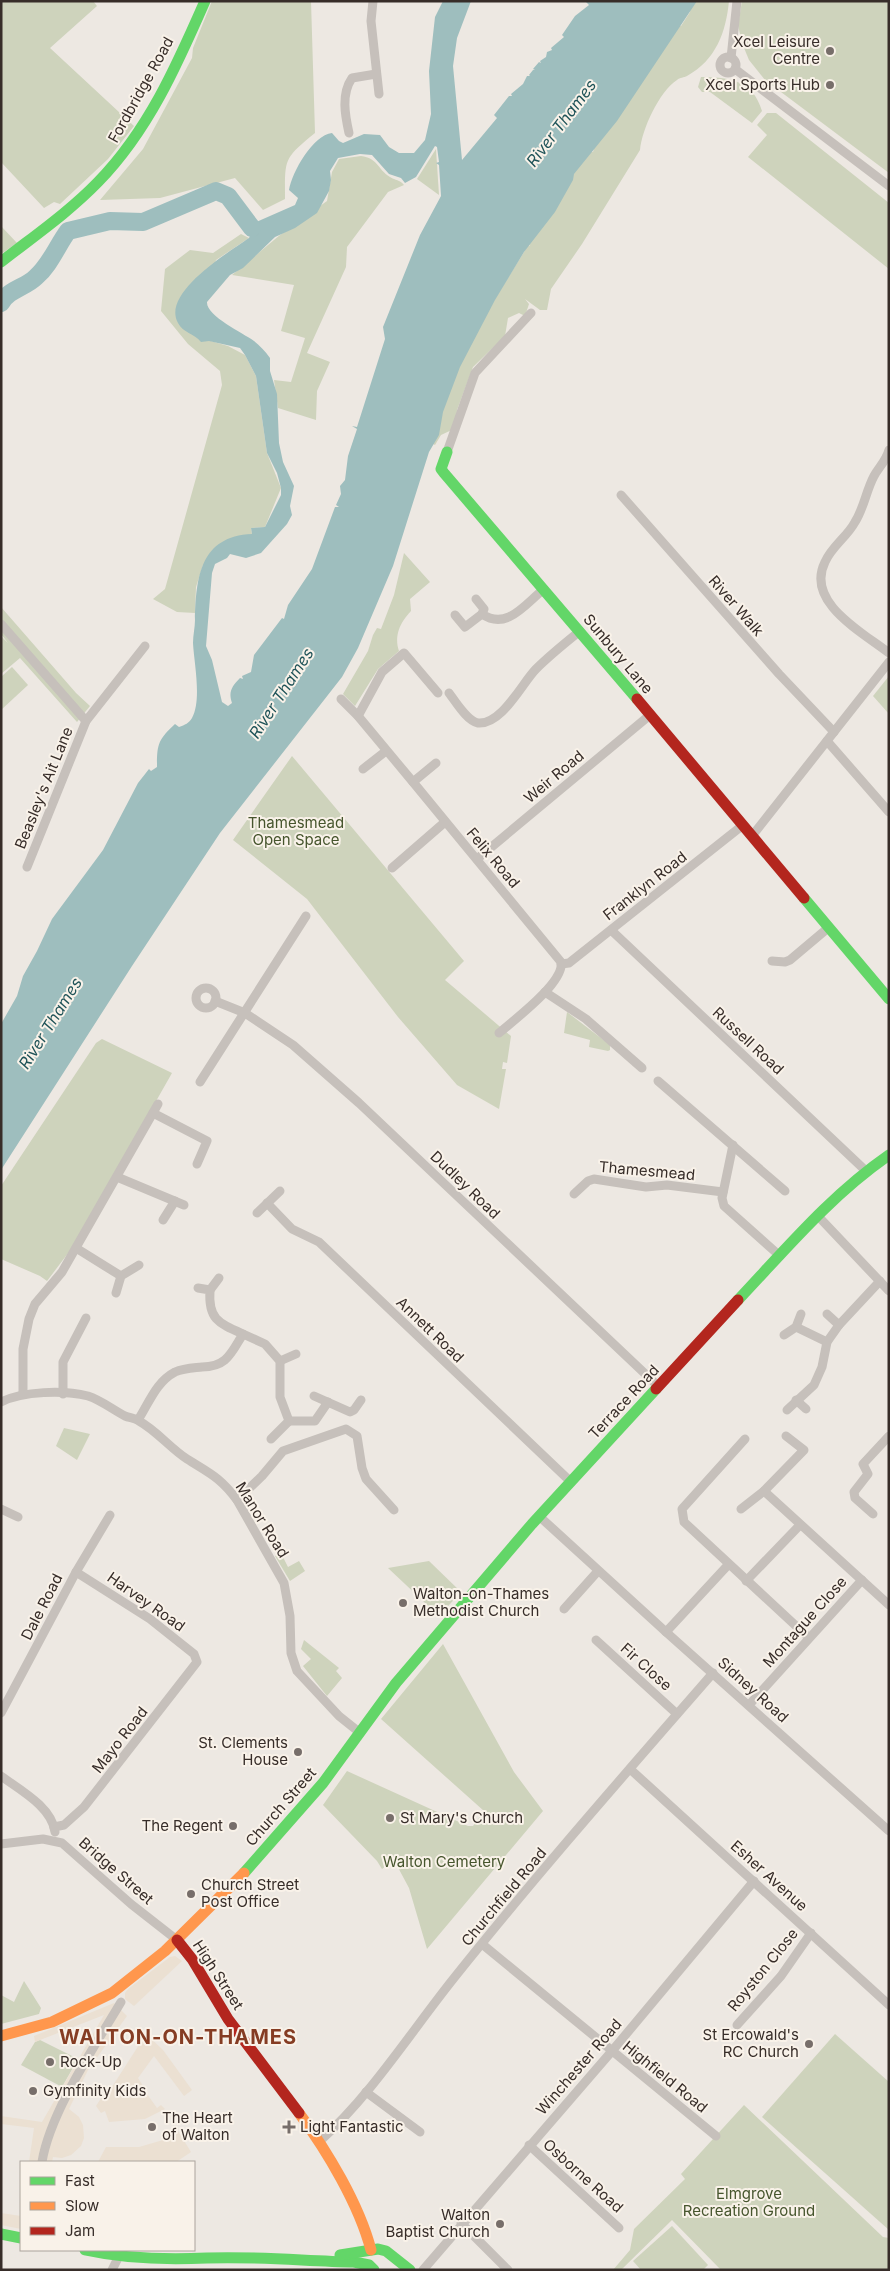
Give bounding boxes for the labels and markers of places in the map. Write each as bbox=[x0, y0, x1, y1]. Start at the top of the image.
place label: Xcel Leisure Centre bbox=[733, 32, 820, 68]
marker: Xcel Leisure Centre bbox=[824, 45, 836, 57]
place label: Xcel Sports Hub bbox=[705, 75, 820, 94]
marker: Xcel Sports Hub bbox=[824, 79, 836, 91]
place label: Walton-on-Thames Methodist Church bbox=[413, 1584, 549, 1620]
marker: Walton-on-Thames Methodist Church bbox=[397, 1597, 409, 1609]
place label: St. Clements House bbox=[198, 1733, 288, 1769]
marker: St. Clements House bbox=[292, 1746, 304, 1758]
place label: St Mary's Church bbox=[400, 1808, 523, 1827]
marker: St Mary's Church bbox=[384, 1812, 396, 1824]
place label: The Regent bbox=[142, 1816, 223, 1835]
marker: The Regent bbox=[227, 1820, 239, 1832]
place label: Church Street Post Office bbox=[201, 1875, 299, 1911]
marker: Church Street Post Office bbox=[185, 1888, 197, 1900]
place label: St Ercowald's RC Church bbox=[703, 2025, 799, 2061]
marker: St Ercowald's RC Church bbox=[803, 2038, 815, 2050]
place label: Rock-Up bbox=[60, 2052, 122, 2071]
marker: Rock-Up bbox=[44, 2056, 56, 2068]
place label: Gymfinity Kids bbox=[43, 2081, 146, 2100]
marker: Gymfinity Kids bbox=[27, 2085, 39, 2097]
place label: The Heart of Walton bbox=[162, 2108, 233, 2144]
place label: Light Fantastic bbox=[300, 2117, 404, 2136]
marker: Light Fantastic bbox=[282, 2120, 296, 2134]
marker: The Heart of Walton bbox=[146, 2121, 158, 2133]
place label: Walton Baptist Church bbox=[385, 2205, 490, 2241]
marker: Walton Baptist Church bbox=[494, 2218, 506, 2230]

